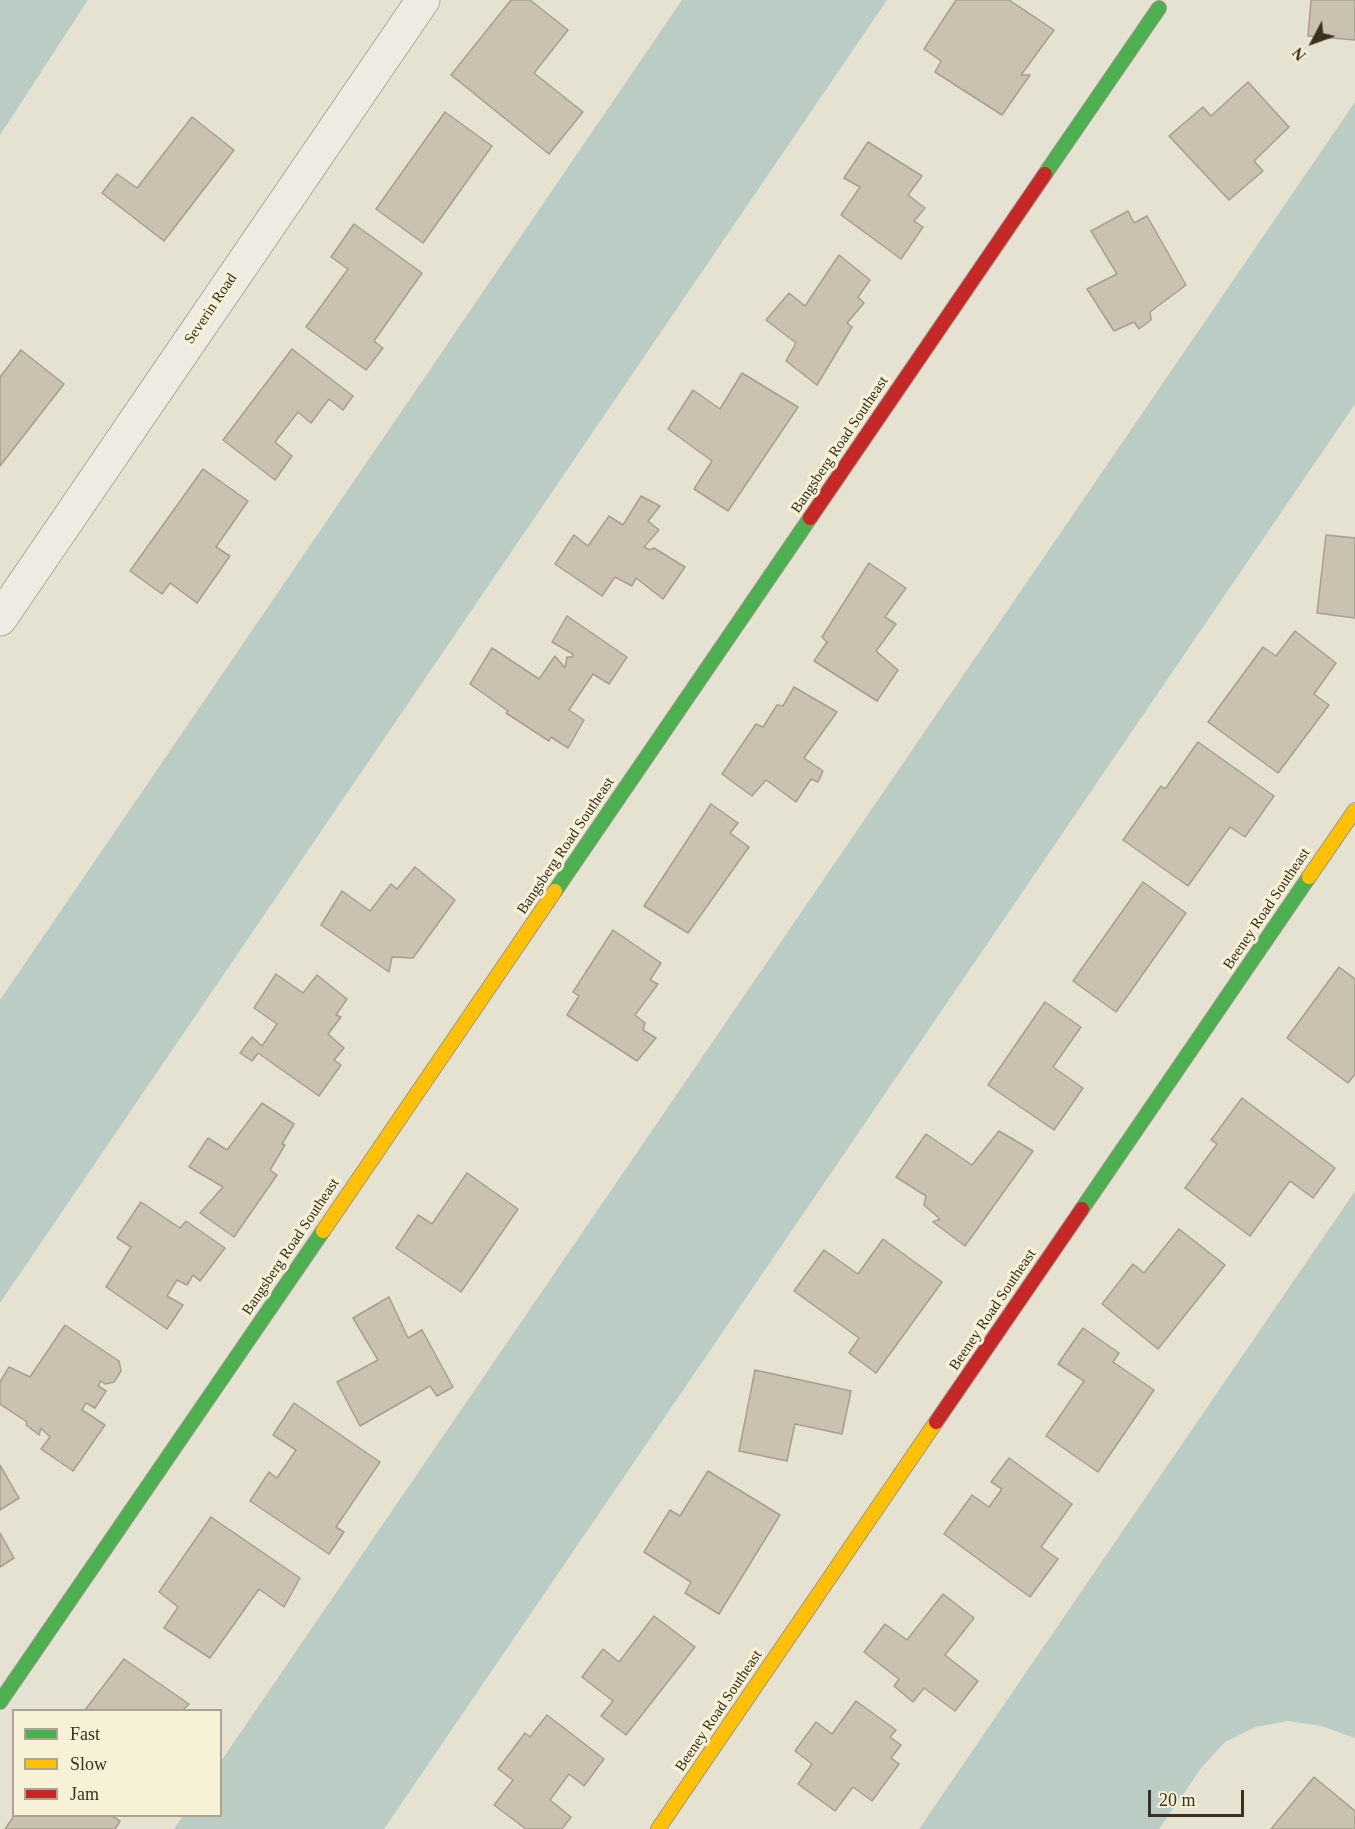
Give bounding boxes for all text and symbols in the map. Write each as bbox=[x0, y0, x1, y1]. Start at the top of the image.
north arrow bbox=[1283, 12, 1343, 72]
text: N bbox=[1289, 44, 1309, 64]
street label: Severin Road bbox=[181, 270, 241, 348]
street label: Bangsberg Road Southeast bbox=[787, 373, 893, 517]
street label: Bangsberg Road Southeast bbox=[513, 774, 619, 918]
street label: Beeney Road Southeast bbox=[1220, 845, 1314, 973]
street label: Bangsberg Road Southeast bbox=[238, 1175, 344, 1319]
street label: Beeney Road Southeast bbox=[946, 1246, 1040, 1374]
street label: Beeney Road Southeast bbox=[672, 1647, 766, 1775]
legend bbox=[12, 1709, 222, 1817]
text: Fast bbox=[70, 1724, 100, 1744]
text: Slow bbox=[70, 1754, 107, 1774]
scale bar bbox=[1151, 1778, 1247, 1816]
text: Jam bbox=[70, 1784, 99, 1804]
text: 20 m bbox=[1159, 1790, 1196, 1810]

